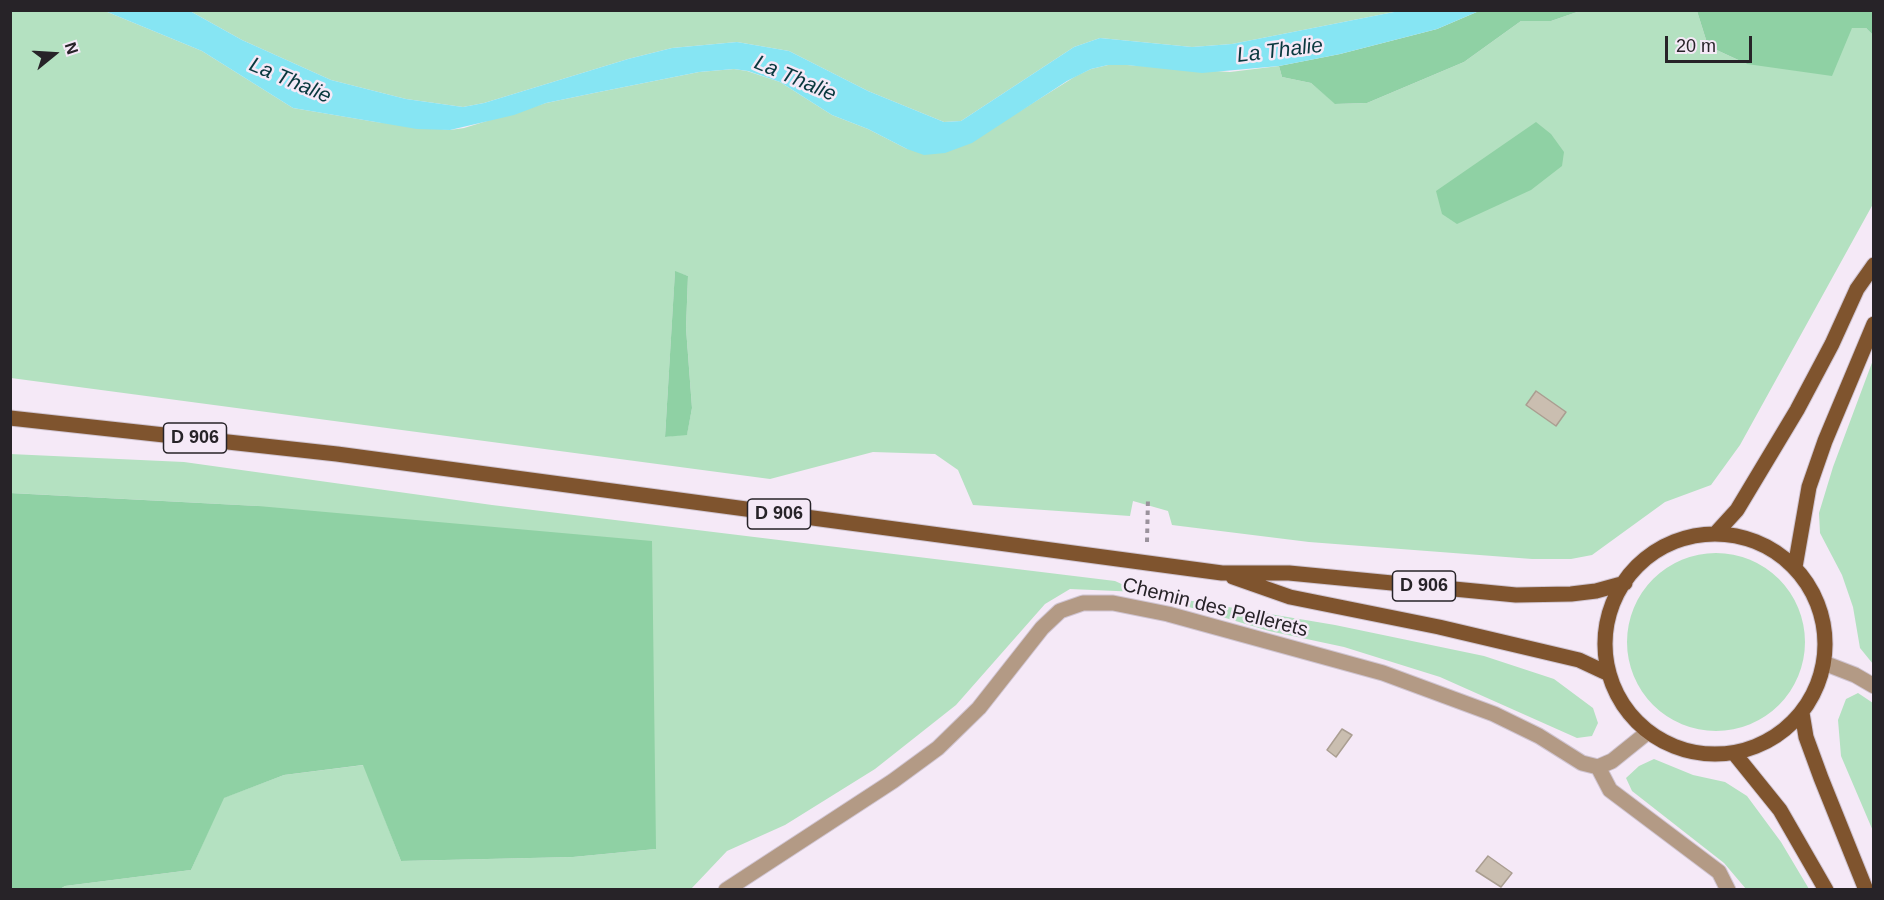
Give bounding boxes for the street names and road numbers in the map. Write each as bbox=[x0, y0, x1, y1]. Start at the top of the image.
road number: D 906 bbox=[164, 423, 226, 453]
road number: D 906 bbox=[748, 499, 810, 529]
road number: D 906 bbox=[1392, 571, 1456, 601]
street label: Chemin des Pellerets bbox=[1120, 573, 1310, 643]

